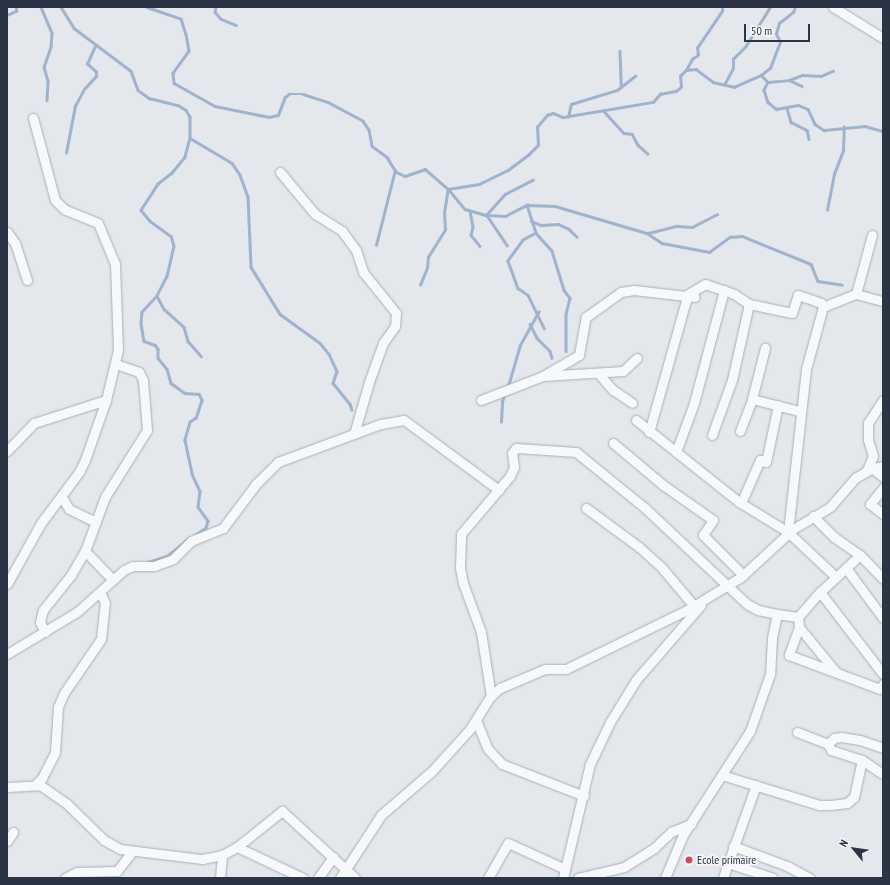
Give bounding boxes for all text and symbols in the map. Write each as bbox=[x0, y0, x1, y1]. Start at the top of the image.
scale bar bbox=[746, 16, 812, 42]
text: 50 m bbox=[751, 23, 772, 38]
north arrow bbox=[834, 829, 874, 869]
text: N bbox=[836, 837, 851, 849]
place label: Ecole primaire bbox=[697, 853, 756, 867]
marker: Ecole primaire bbox=[684, 855, 694, 865]

